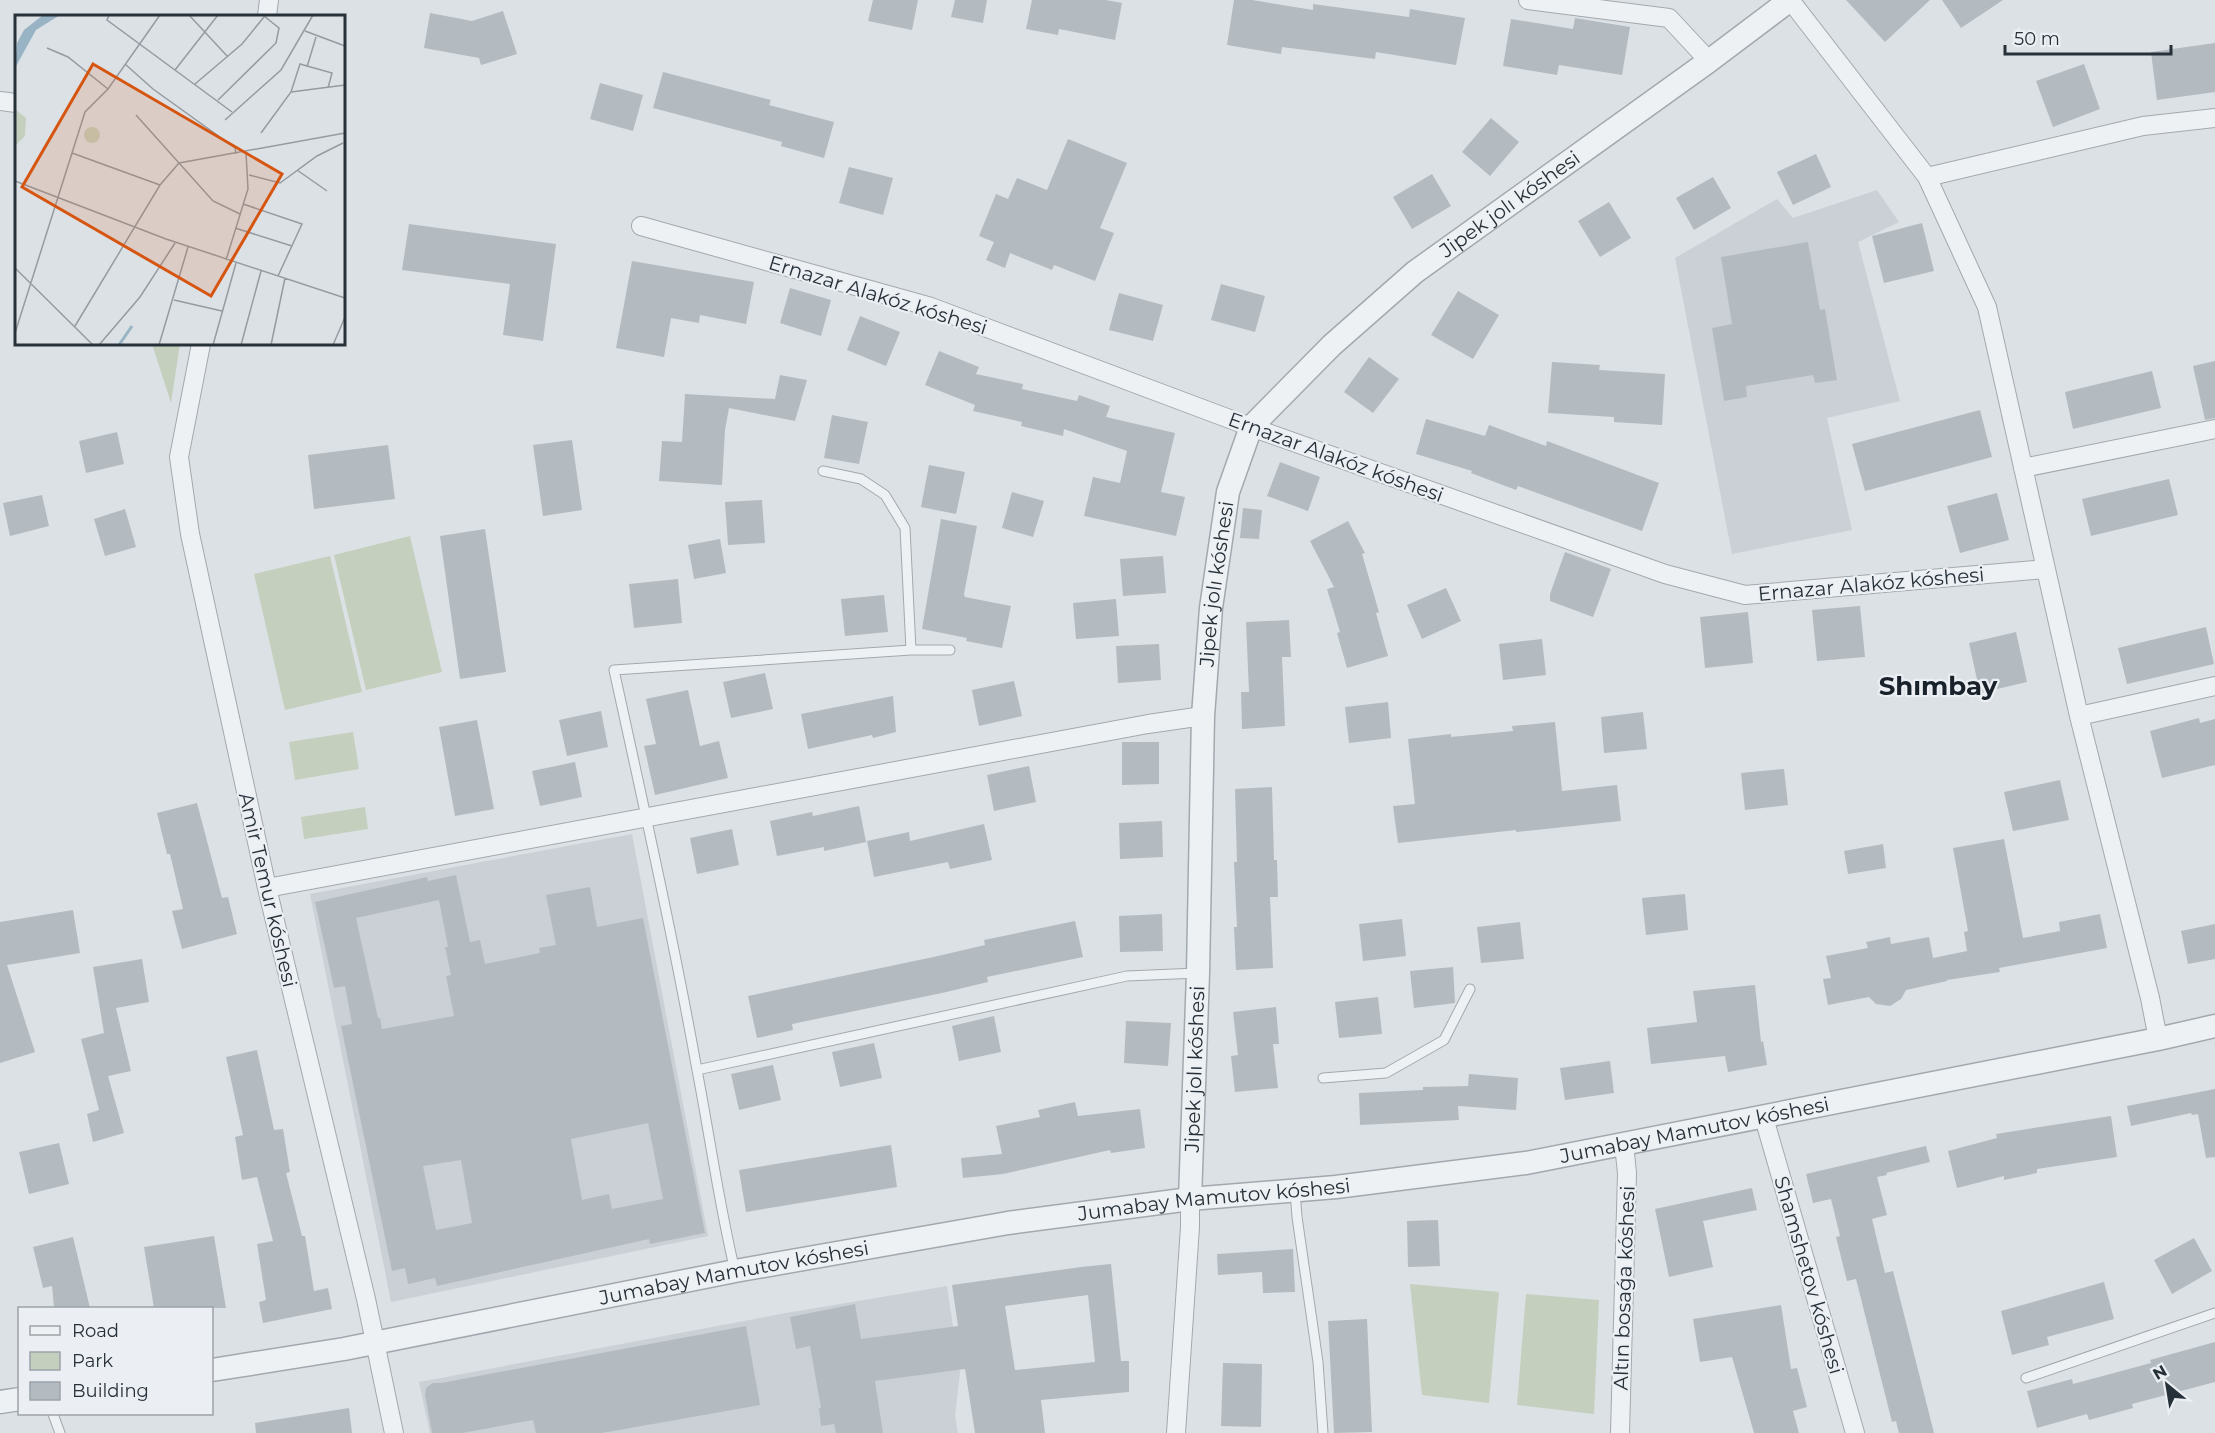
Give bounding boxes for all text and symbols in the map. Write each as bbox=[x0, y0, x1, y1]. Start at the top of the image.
inset map bbox=[15, 15, 345, 345]
scale bar bbox=[2005, 18, 2172, 56]
text: 50 m bbox=[2014, 28, 2060, 50]
street label: Jipek jolı kóshesi bbox=[1434, 146, 1585, 263]
street label: Ernazar Alakóz kóshesi bbox=[766, 250, 990, 340]
street label: Ernazar Alakóz kóshesi bbox=[1225, 407, 1447, 507]
street label: Jipek jolı kóshesi bbox=[1195, 499, 1239, 669]
street label: Ernazar Alakóz kóshesi bbox=[1757, 562, 1985, 606]
district label: Shımbay bbox=[1879, 670, 1998, 702]
street label: Amir Temur kóshesi bbox=[234, 790, 302, 990]
street label: Jipek jolı kóshesi bbox=[1180, 985, 1210, 1154]
street label: Jumabay Mamutov kóshesi bbox=[1557, 1092, 1831, 1168]
street label: Jumabay Mamutov kóshesi bbox=[1075, 1173, 1352, 1226]
street label: Shamshetov kóshesi bbox=[1769, 1173, 1849, 1377]
street label: Altın bosaǵa kóshesi bbox=[1608, 1185, 1640, 1391]
street label: Jumabay Mamutov kóshesi bbox=[596, 1236, 871, 1310]
legend bbox=[18, 1307, 213, 1415]
text: Road bbox=[72, 1320, 119, 1342]
text: Park bbox=[72, 1350, 113, 1372]
north arrow bbox=[2137, 1355, 2197, 1415]
text: N bbox=[2149, 1361, 2170, 1384]
text: Building bbox=[72, 1380, 149, 1402]

